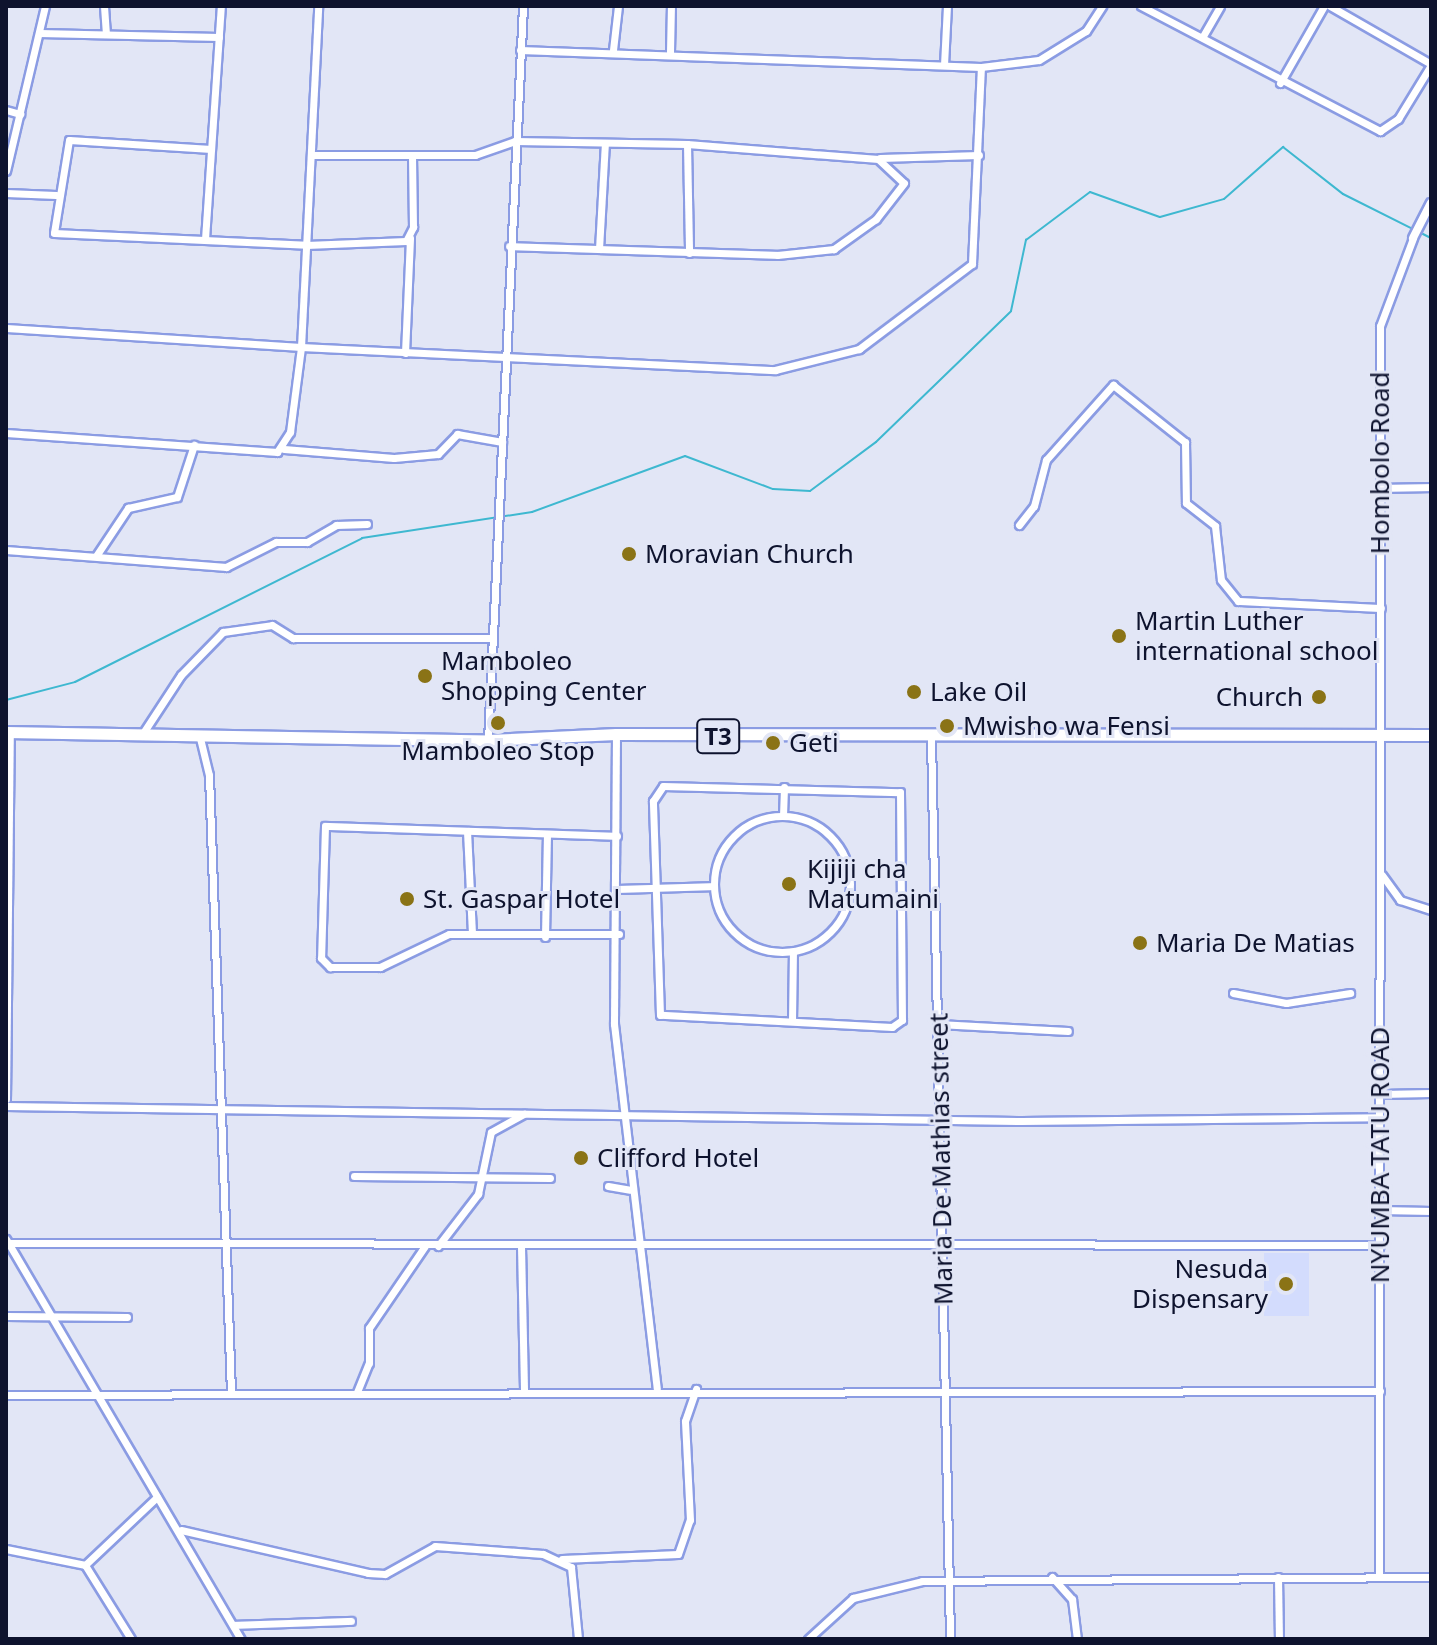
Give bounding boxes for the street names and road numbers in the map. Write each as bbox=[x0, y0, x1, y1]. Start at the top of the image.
street label: Hombolo Road bbox=[1364, 372, 1396, 554]
road number: T3 bbox=[696, 716, 740, 756]
street label: Maria De Mathias street bbox=[923, 1013, 959, 1305]
street label: NYUMBA TATU ROAD bbox=[1364, 1027, 1396, 1283]

